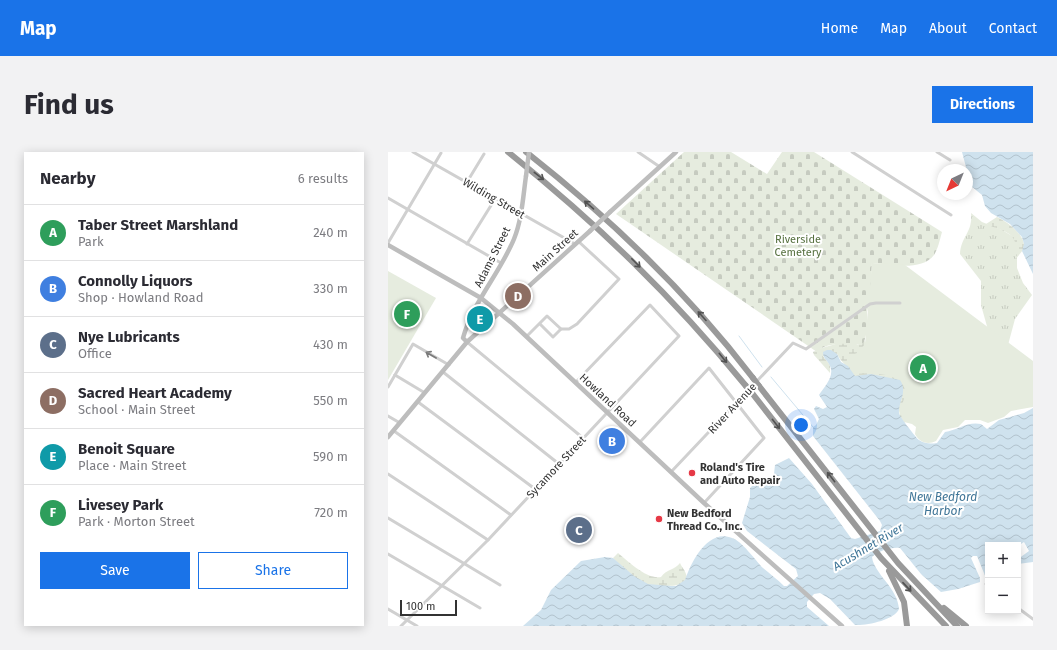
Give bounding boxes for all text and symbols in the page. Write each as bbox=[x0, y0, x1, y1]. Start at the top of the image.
text: Map bbox=[20, 17, 57, 40]
text: Home bbox=[821, 20, 858, 37]
text: Map bbox=[880, 20, 907, 37]
text: About bbox=[929, 20, 967, 37]
text: Contact bbox=[989, 20, 1037, 37]
button: Directions bbox=[932, 86, 1033, 123]
text: Find us bbox=[24, 88, 114, 121]
north arrow bbox=[937, 164, 973, 200]
text: Nearby bbox=[40, 168, 95, 189]
text: 6 results bbox=[298, 171, 348, 186]
one-way arrow bbox=[533, 172, 544, 180]
street label: Wilding Street bbox=[460, 175, 527, 222]
one-way arrow bbox=[584, 200, 595, 209]
text: Taber Street Marshland bbox=[78, 216, 238, 234]
text: A bbox=[49, 225, 57, 240]
text: 240 m bbox=[313, 225, 348, 240]
street label: Adams Street bbox=[472, 225, 513, 290]
street label: Main Street bbox=[530, 227, 581, 274]
park label: Riverside Cemetery bbox=[775, 233, 822, 259]
text: Park bbox=[78, 234, 104, 249]
one-way arrow bbox=[631, 258, 641, 267]
text: Connolly Liquors bbox=[78, 272, 193, 290]
text: B bbox=[49, 281, 57, 296]
text: 330 m bbox=[313, 281, 348, 296]
pin: D bbox=[505, 281, 531, 311]
text: Shop · Howland Road bbox=[78, 290, 203, 305]
pin: F bbox=[394, 299, 420, 329]
pin: E bbox=[467, 304, 493, 334]
one-way arrow bbox=[697, 310, 706, 321]
text: Nye Lubricants bbox=[78, 328, 180, 346]
text: C bbox=[49, 337, 57, 352]
text: 430 m bbox=[313, 337, 348, 352]
text: Office bbox=[78, 346, 112, 361]
one-way arrow bbox=[425, 350, 437, 358]
one-way arrow bbox=[719, 353, 728, 364]
pin: A bbox=[910, 353, 936, 383]
street label: Howland Road bbox=[577, 371, 639, 430]
street label: River Avenue bbox=[706, 380, 759, 436]
text: Sacred Heart Academy bbox=[78, 384, 232, 402]
text: D bbox=[49, 393, 57, 408]
text: 550 m bbox=[313, 393, 348, 408]
text: School · Main Street bbox=[78, 402, 195, 417]
your location bbox=[791, 415, 811, 435]
one-way arrow bbox=[772, 419, 780, 430]
pin: B bbox=[599, 426, 625, 456]
street label: Sycamore Street bbox=[524, 433, 589, 501]
text: Benoit Square bbox=[78, 440, 175, 458]
text: E bbox=[50, 449, 56, 464]
text: 590 m bbox=[313, 449, 348, 464]
text: Place · Main Street bbox=[78, 458, 186, 473]
place label: Roland's Tire and Auto Repair bbox=[700, 461, 781, 487]
marker: Roland's Tire and Auto Repair bbox=[687, 468, 697, 478]
one-way arrow bbox=[827, 472, 835, 483]
water label: New Bedford Harbor bbox=[909, 490, 977, 518]
text: Livesey Park bbox=[78, 496, 163, 514]
text: F bbox=[50, 505, 56, 520]
text: 720 m bbox=[314, 505, 348, 520]
place label: New Bedford Thread Co., Inc. bbox=[667, 507, 743, 533]
text: Park · Morton Street bbox=[78, 514, 195, 529]
marker: New Bedford Thread Co., Inc. bbox=[654, 514, 664, 524]
pin: C bbox=[566, 515, 592, 545]
water label: Acushnet River bbox=[830, 520, 906, 574]
map controls bbox=[985, 542, 1021, 614]
button: + bbox=[985, 542, 1021, 578]
button: Save bbox=[40, 552, 190, 589]
button: Share bbox=[198, 552, 348, 589]
button: − bbox=[985, 578, 1021, 614]
one-way arrow bbox=[902, 582, 912, 592]
scale bar bbox=[400, 598, 457, 617]
text: 100 m bbox=[406, 600, 435, 613]

